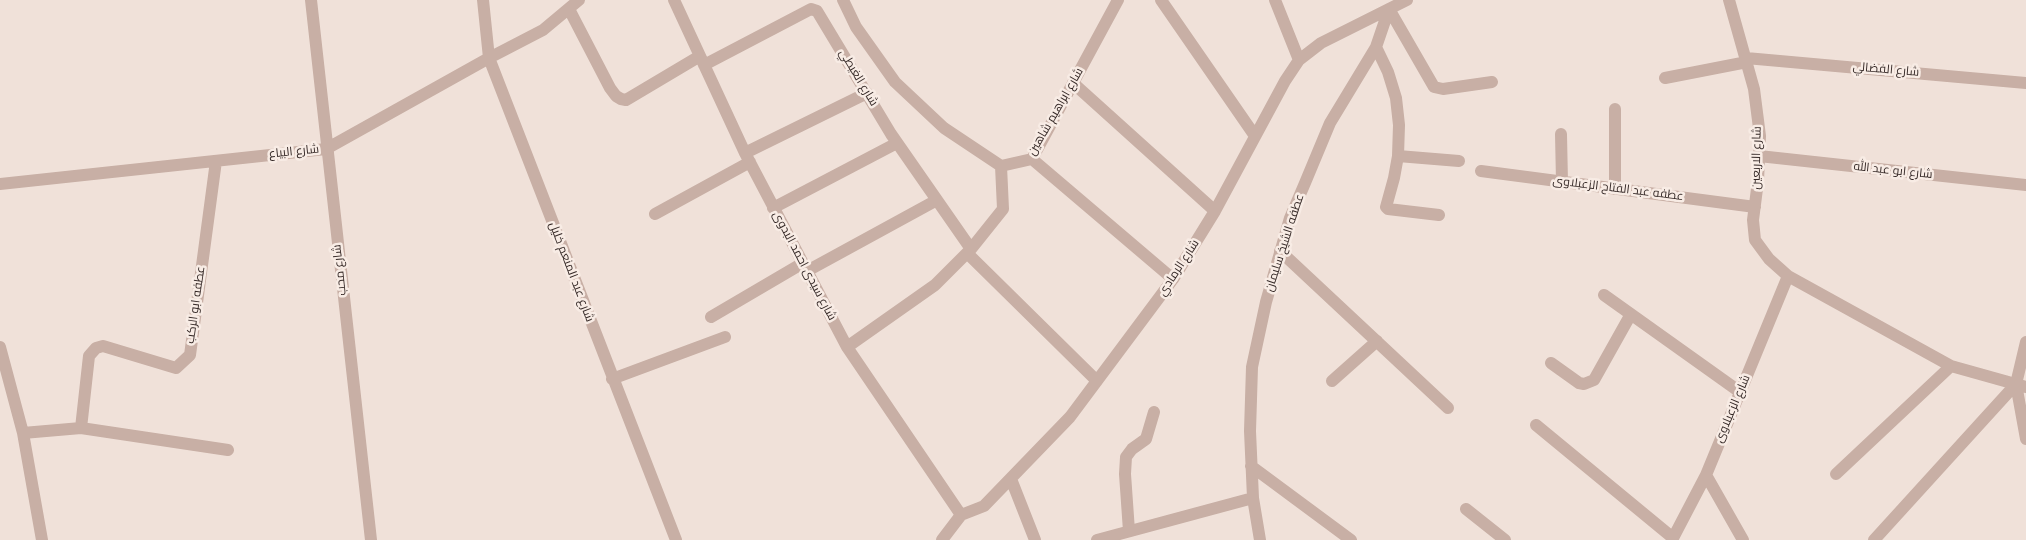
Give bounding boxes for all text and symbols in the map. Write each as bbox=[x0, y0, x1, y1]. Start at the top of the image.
street label: شارع الغيطي bbox=[835, 47, 881, 109]
street label: شارع الفضالي bbox=[1852, 60, 1920, 80]
street label: شارع ابراهيم شاهين bbox=[1025, 66, 1087, 158]
street label: شارع الاربعين bbox=[1749, 126, 1765, 190]
street label: شارع البياع bbox=[268, 142, 320, 162]
street label: شارع ابو عبد الله bbox=[1853, 160, 1933, 182]
street label: عطفه عبد الفتاح الزعبلاوى bbox=[1552, 174, 1684, 204]
street label: عطفه الشيخ سليمان bbox=[1262, 192, 1308, 294]
street label: شارع سيدى احمد البدوى bbox=[769, 209, 839, 323]
street label: شارع عبد المنعم خليل bbox=[545, 220, 597, 324]
street label: شارع الرمادي bbox=[1155, 237, 1203, 299]
street label: شارع محب bbox=[330, 244, 350, 296]
street label: عطفه ابو الركب bbox=[183, 265, 209, 345]
street label: شارع الزعبلاوى bbox=[1712, 373, 1754, 445]

